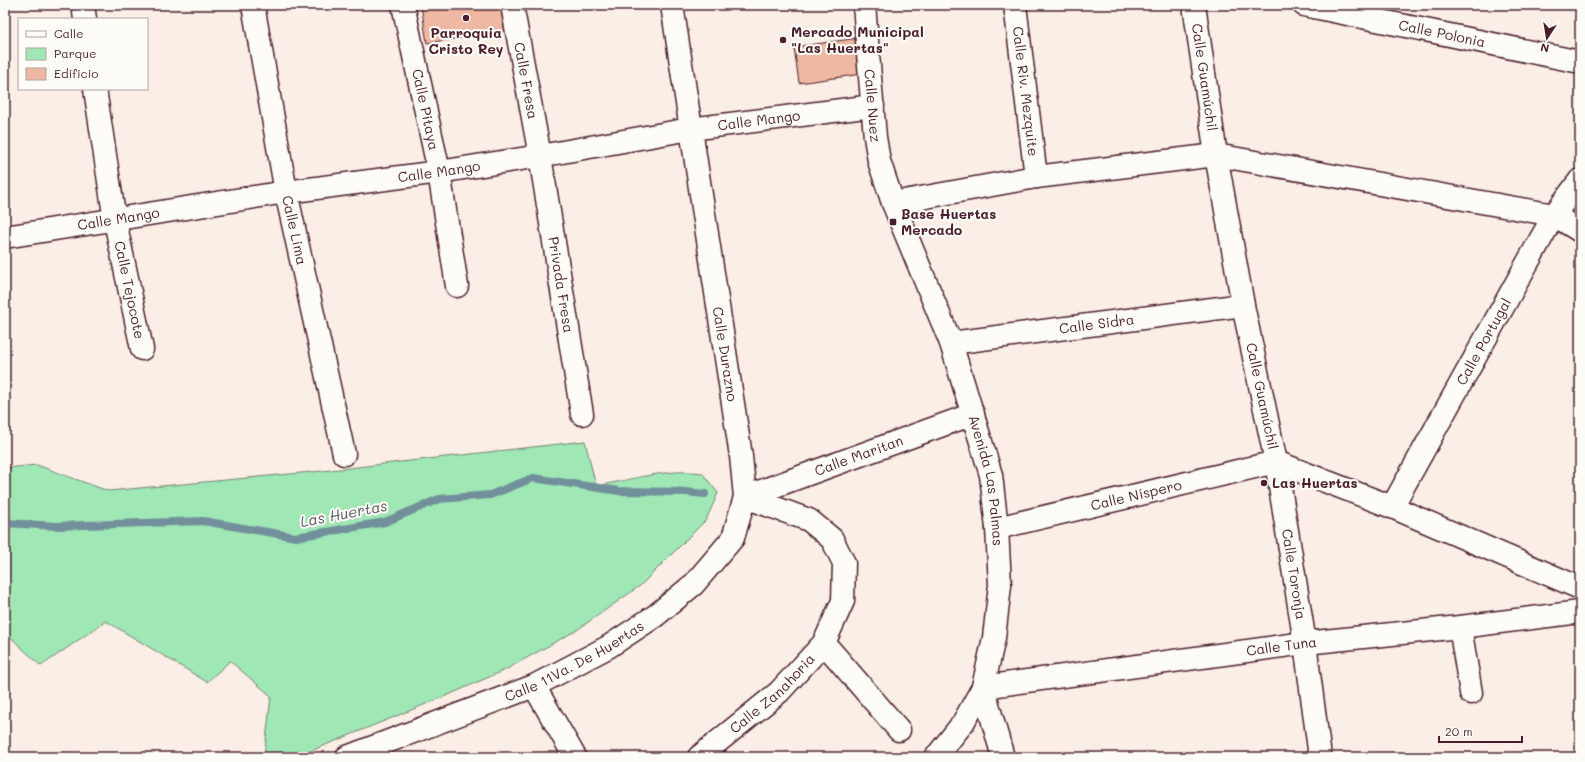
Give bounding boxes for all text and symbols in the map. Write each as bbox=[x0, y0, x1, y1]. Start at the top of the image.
marker: Parroquia Cristo Rey bbox=[461, 13, 471, 23]
street label: Calle Polonia bbox=[1397, 15, 1487, 51]
legend bbox=[18, 18, 148, 90]
north arrow bbox=[1527, 18, 1567, 58]
place label: Mercado Municipal "Las Huertas" bbox=[791, 22, 924, 57]
street label: Calle Guamúchil bbox=[1188, 22, 1222, 132]
place label: Parroquia Cristo Rey bbox=[429, 23, 504, 58]
text: Calle bbox=[54, 25, 84, 41]
street label: Calle Riv. Mezquite bbox=[1009, 25, 1043, 157]
marker: Mercado Municipal "Las Huertas" bbox=[778, 35, 788, 45]
text: N bbox=[1539, 40, 1550, 56]
street label: Calle Fresa bbox=[510, 41, 543, 121]
text: Parque bbox=[54, 45, 97, 61]
text: Edificio bbox=[54, 65, 98, 81]
street label: Calle Pitaya bbox=[408, 67, 444, 152]
street label: Calle Nuez bbox=[860, 68, 886, 144]
street label: Calle Mango bbox=[716, 105, 801, 134]
street label: Calle Mango bbox=[397, 156, 482, 186]
street label: Calle Lima bbox=[278, 194, 312, 267]
street label: Calle Mango bbox=[76, 202, 161, 234]
place label: Base Huertas Mercado bbox=[901, 204, 996, 239]
marker: Base Huertas Mercado bbox=[888, 217, 898, 227]
street label: Privada Fresa bbox=[544, 235, 579, 334]
street label: Calle Tejocote bbox=[110, 239, 150, 341]
street label: Calle Portugal bbox=[1451, 294, 1515, 389]
street label: Calle Durazno bbox=[709, 305, 742, 403]
street label: Calle Sidra bbox=[1058, 309, 1135, 338]
street label: Calle Guamúchil bbox=[1242, 341, 1283, 451]
street label: Avenida Las Palmas bbox=[964, 413, 1008, 546]
street label: Calle Maritan bbox=[812, 430, 905, 480]
place label: Las Huertas bbox=[1272, 473, 1358, 492]
street label: Calle Níspero bbox=[1089, 475, 1184, 515]
marker: Las Huertas bbox=[1259, 478, 1269, 488]
water label: Las Huertas bbox=[299, 495, 389, 531]
street label: Calle Toronja bbox=[1278, 527, 1311, 621]
street label: Calle 11Va. De Huertas bbox=[502, 616, 647, 705]
street label: Calle Tuna bbox=[1245, 632, 1318, 660]
street label: Calle Zanahoria bbox=[725, 649, 819, 737]
scale bar bbox=[1439, 718, 1522, 744]
text: 20 m bbox=[1445, 723, 1473, 739]

